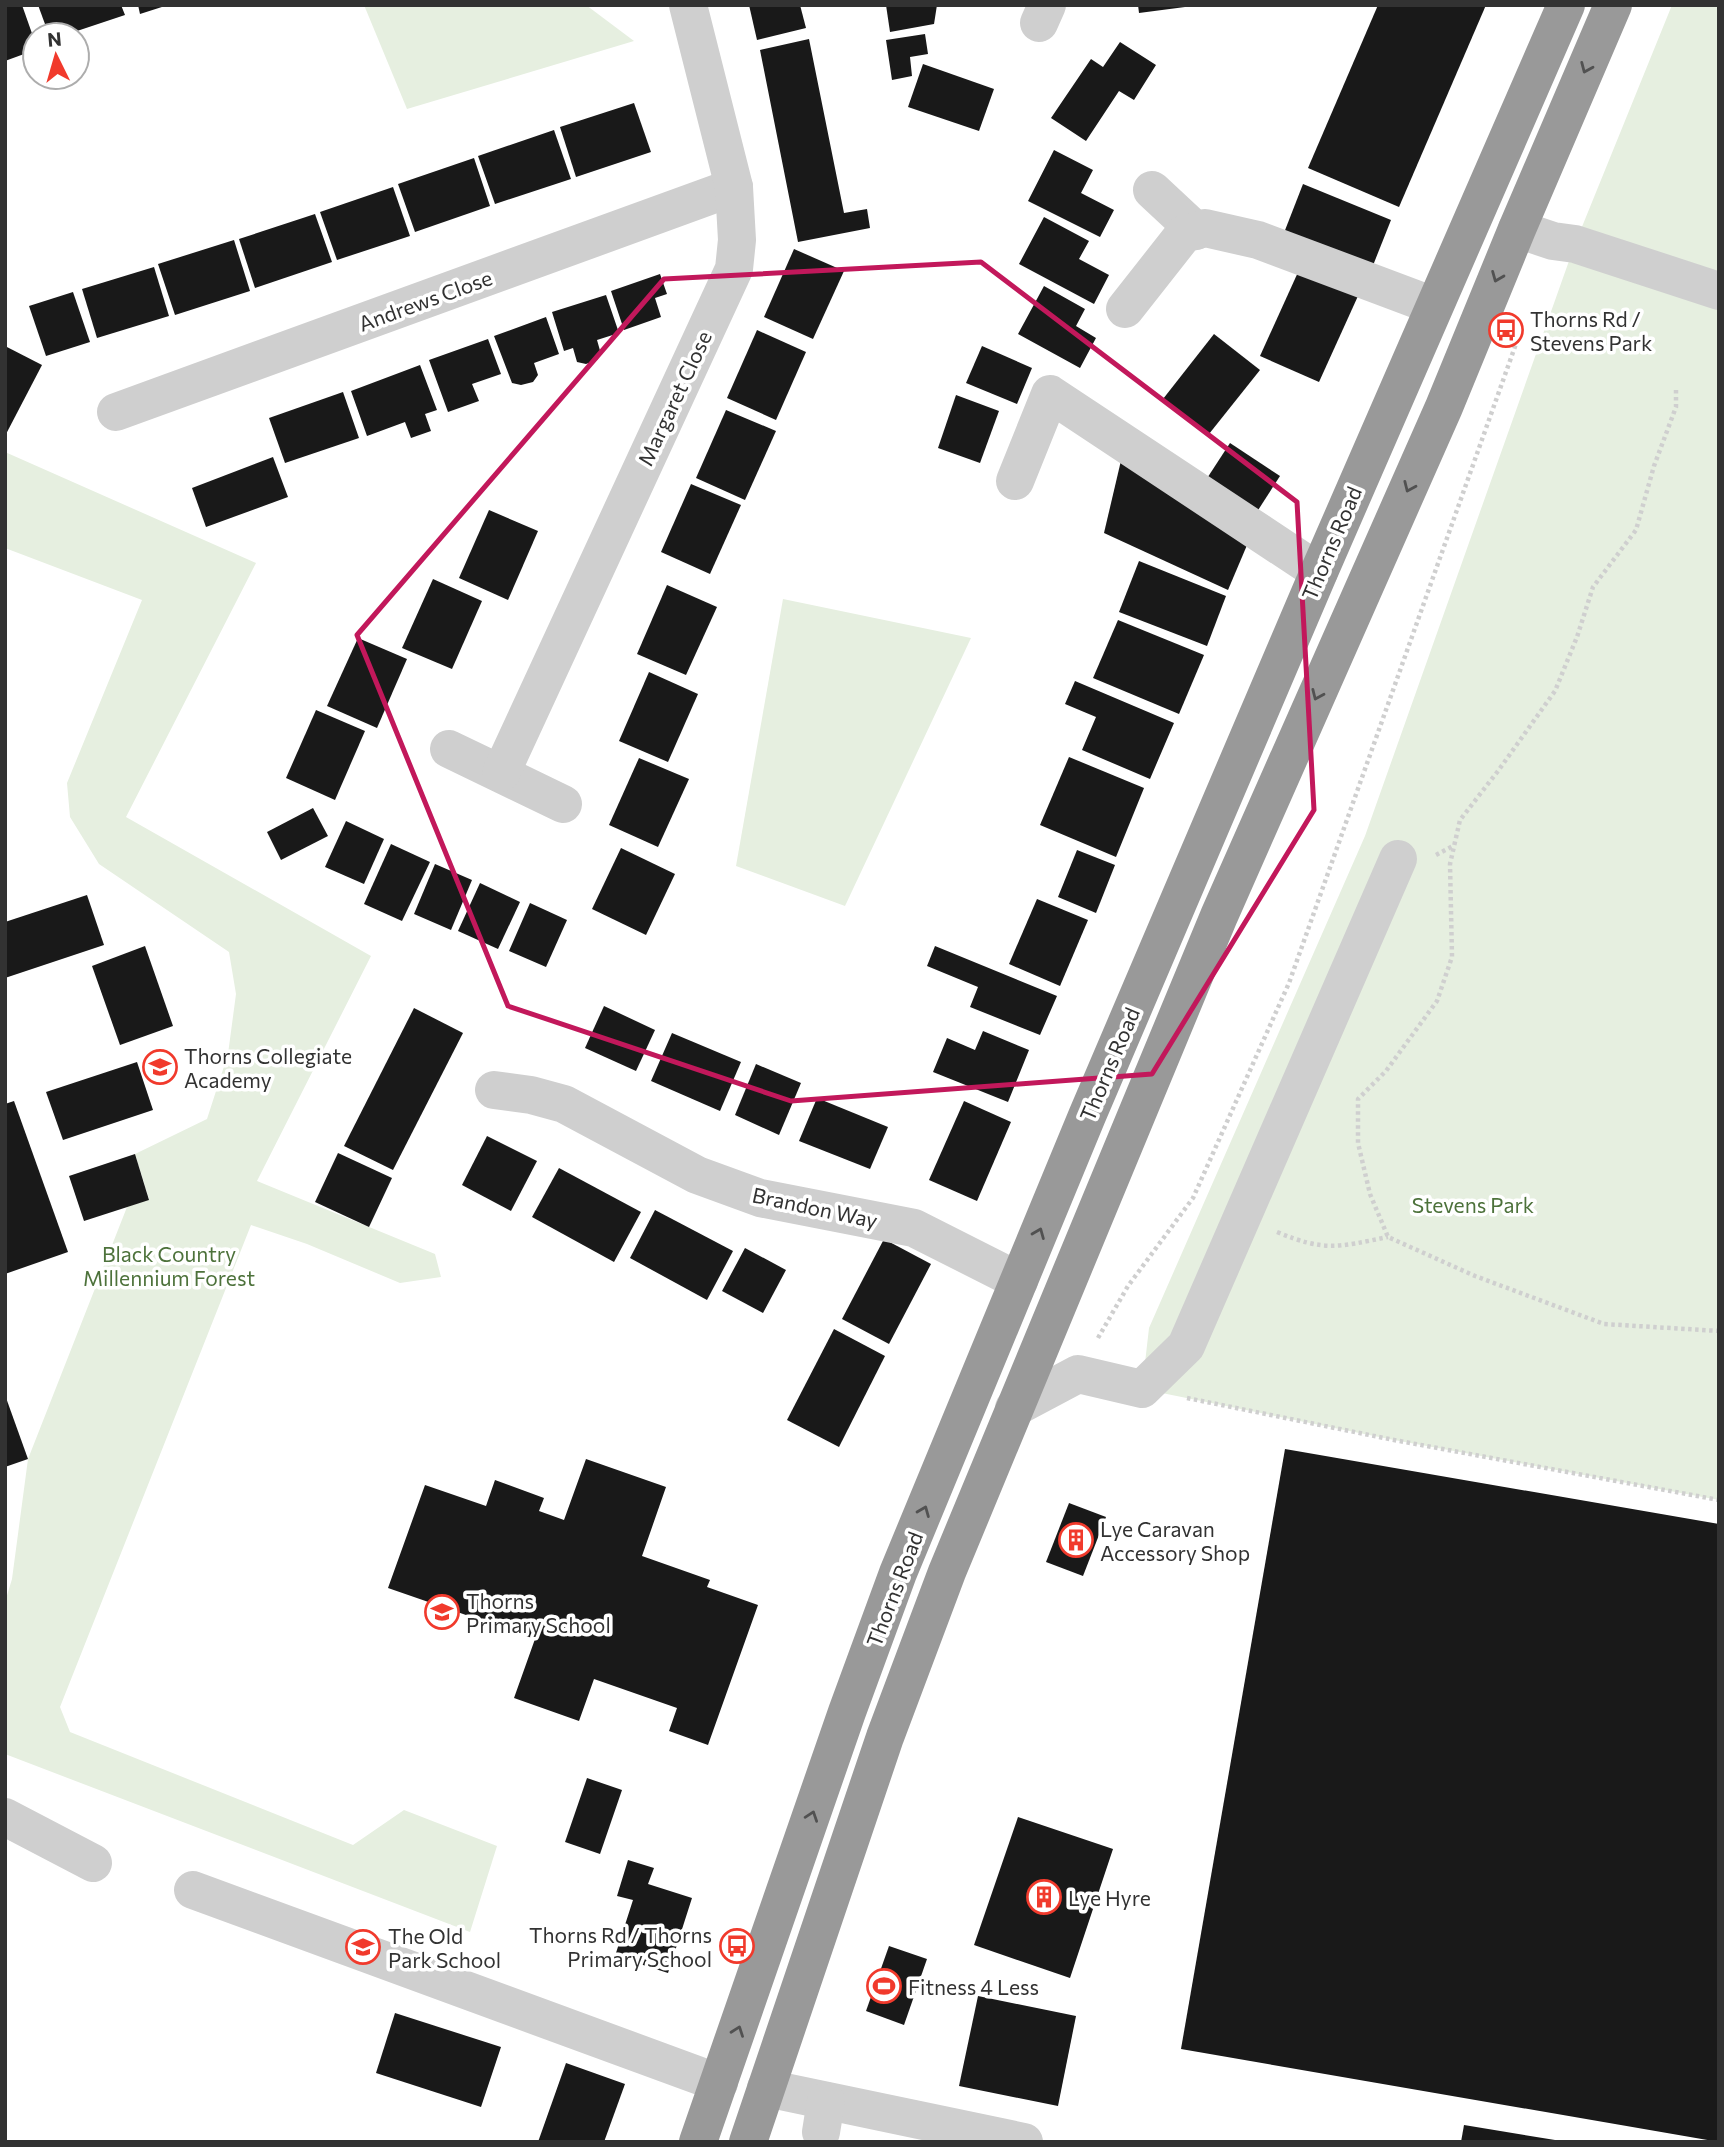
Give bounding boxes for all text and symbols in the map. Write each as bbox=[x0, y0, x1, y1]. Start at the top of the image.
north arrow bbox=[21, 21, 91, 91]
text: N bbox=[46, 26, 63, 51]
one-way arrow bbox=[1581, 61, 1595, 73]
street label: Andrews Close bbox=[355, 264, 495, 336]
one-way arrow bbox=[1491, 270, 1505, 283]
place label: Thorns Rd / Stevens Park bbox=[1530, 306, 1652, 355]
bus stop icon: Thorns Rd / Stevens Park bbox=[1487, 311, 1525, 349]
street label: Margaret Close bbox=[632, 327, 716, 469]
one-way arrow bbox=[1403, 480, 1417, 492]
street label: Thorns Road bbox=[1296, 482, 1366, 604]
one-way arrow bbox=[1311, 688, 1325, 700]
street label: Thorns Road bbox=[1074, 1003, 1144, 1125]
place label: Thorns Collegiate Academy bbox=[184, 1043, 352, 1092]
school or university icon: Thorns Collegiate Academy bbox=[141, 1048, 179, 1086]
street label: Brandon Way bbox=[750, 1182, 880, 1232]
park label: Stevens Park bbox=[1412, 1192, 1534, 1217]
one-way arrow bbox=[1031, 1227, 1045, 1240]
park label: Black Country Millennium Forest bbox=[83, 1241, 255, 1290]
one-way arrow bbox=[916, 1505, 930, 1518]
place label: Lye Caravan Accessory Shop bbox=[1100, 1516, 1250, 1565]
building icon: Lye Caravan Accessory Shop bbox=[1057, 1521, 1095, 1559]
street label: Thorns Road bbox=[861, 1528, 927, 1650]
place label: Thorns Primary School bbox=[466, 1588, 611, 1637]
school or university icon: Thorns Primary School bbox=[423, 1593, 461, 1631]
one-way arrow bbox=[804, 1811, 818, 1823]
building icon: Lye Hyre bbox=[1025, 1878, 1063, 1916]
place label: Lye Hyre bbox=[1068, 1885, 1151, 1910]
place label: Thorns Rd / Thorns Primary School bbox=[529, 1922, 712, 1971]
place label: The Old Park School bbox=[388, 1923, 501, 1972]
bus stop icon: Thorns Rd / Thorns Primary School bbox=[718, 1927, 756, 1965]
school or university icon: The Old Park School bbox=[344, 1928, 382, 1966]
sports icon: Fitness 4 Less bbox=[865, 1967, 903, 2005]
place label: Fitness 4 Less bbox=[908, 1974, 1039, 1999]
one-way arrow bbox=[730, 2026, 744, 2038]

